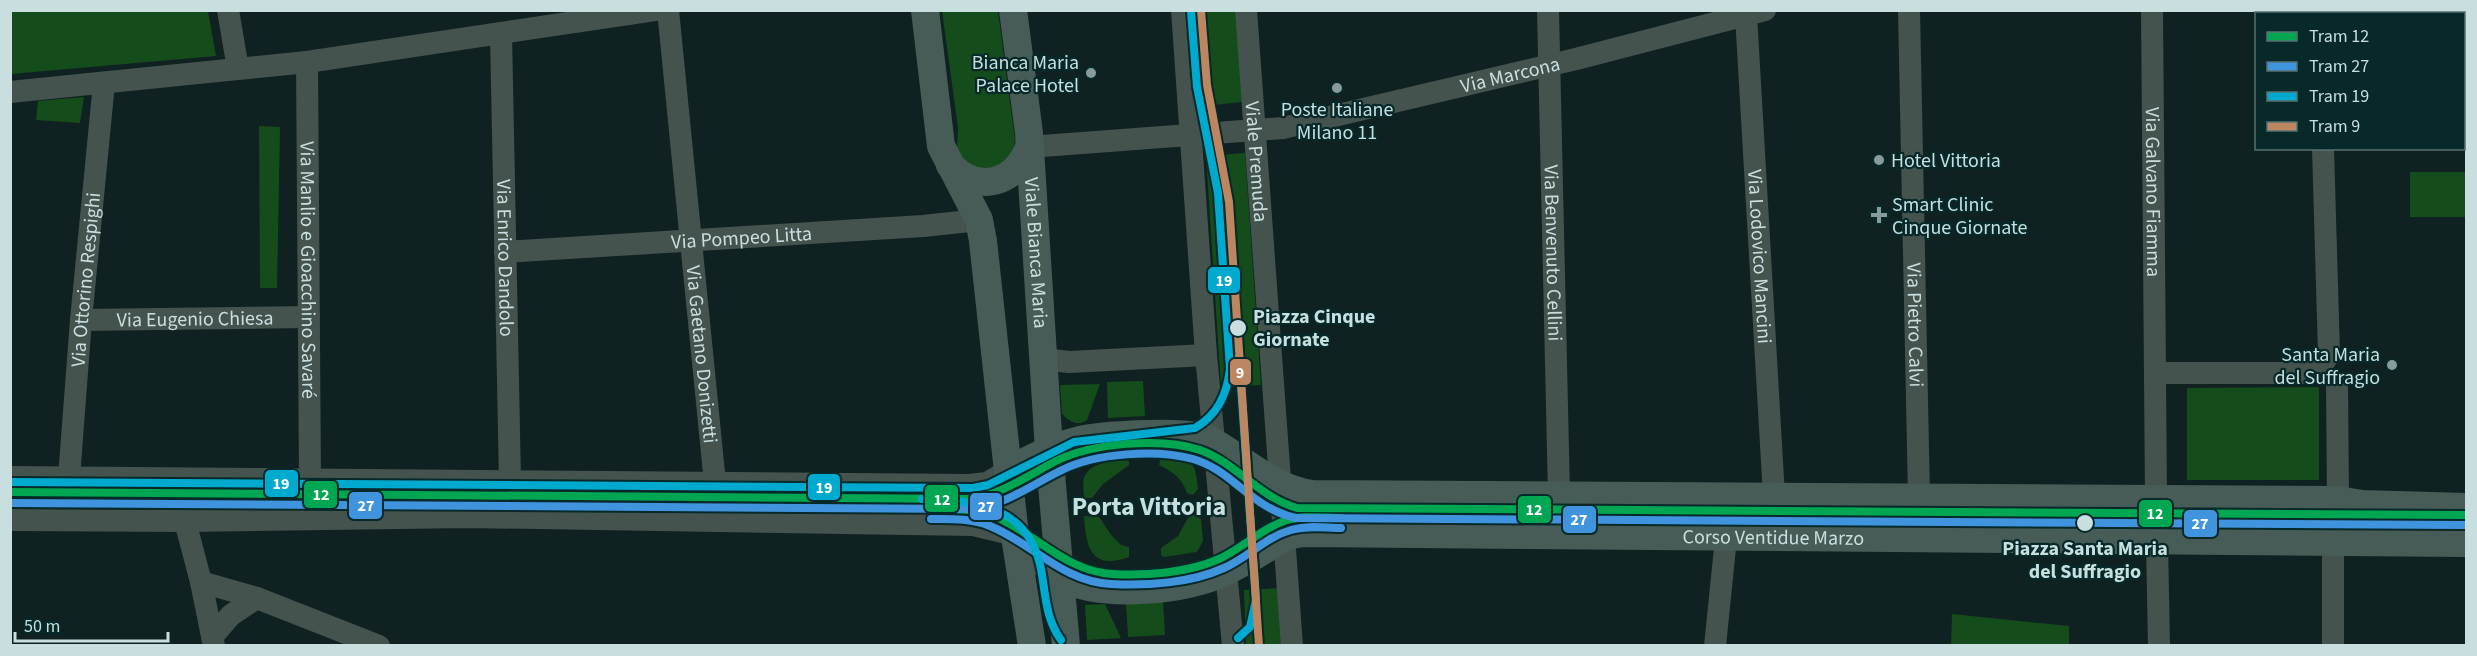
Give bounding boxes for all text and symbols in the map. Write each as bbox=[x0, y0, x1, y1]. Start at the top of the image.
legend bbox=[2255, 12, 2465, 150]
text: Tram 12 bbox=[2309, 24, 2369, 49]
place label: Bianca Maria Palace Hotel bbox=[972, 49, 1079, 100]
street label: Via Marcona bbox=[1458, 50, 1563, 101]
text: Tram 27 bbox=[2309, 54, 2369, 79]
marker: Bianca Maria Palace Hotel bbox=[1084, 66, 1098, 80]
marker: Poste Italiane Milano 11 bbox=[1330, 81, 1344, 95]
text: Tram 19 bbox=[2309, 84, 2369, 109]
place label: Poste Italiane Milano 11 bbox=[1281, 96, 1393, 147]
street label: Viale Premuda bbox=[1238, 100, 1274, 223]
street label: Via Galvano Fiamma bbox=[2138, 107, 2167, 277]
text: Tram 9 bbox=[2309, 114, 2360, 139]
street label: Via Manlio e Gioacchino Savaré bbox=[293, 141, 322, 399]
place label: Hotel Vittoria bbox=[1891, 147, 2001, 175]
marker: Hotel Vittoria bbox=[1872, 153, 1886, 167]
street label: Via Benvenuto Cellini bbox=[1537, 164, 1569, 342]
street label: Via Lodovico Mancini bbox=[1740, 169, 1778, 345]
street label: Viale Bianca Maria bbox=[1017, 176, 1054, 329]
street label: Via Enrico Dandolo bbox=[489, 179, 520, 337]
street label: Via Ottorino Respighi bbox=[64, 191, 108, 368]
place label: Smart Clinic Cinque Giornate bbox=[1892, 191, 2027, 242]
marker: Smart Clinic Cinque Giornate bbox=[1870, 206, 1888, 224]
street label: Via Pompeo Litta bbox=[670, 220, 813, 257]
street label: Via Pietro Calvi bbox=[1899, 262, 1930, 388]
street label: Via Gaetano Donizetti bbox=[678, 264, 724, 445]
line badge: 19 bbox=[1207, 266, 1241, 294]
text: 19 bbox=[1216, 270, 1232, 292]
place label: Piazza Cinque Giornate bbox=[1253, 303, 1375, 354]
street label: Via Eugenio Chiesa bbox=[116, 304, 274, 335]
marker: Piazza Cinque Giornate bbox=[1228, 318, 1248, 338]
place label: Santa Maria del Suffragio bbox=[2274, 341, 2380, 392]
line badge: 9 bbox=[1229, 358, 1252, 386]
marker: Santa Maria del Suffragio bbox=[2385, 358, 2399, 372]
text: 9 bbox=[1236, 362, 1244, 384]
line badge: 19 bbox=[264, 469, 299, 498]
text: 19 bbox=[273, 473, 289, 495]
line badge: 19 bbox=[807, 473, 841, 501]
text: 19 bbox=[816, 477, 832, 499]
line badge: 12 bbox=[303, 480, 338, 509]
text: 12 bbox=[313, 484, 329, 506]
line badge: 12 bbox=[924, 484, 959, 513]
district label: Porta Vittoria bbox=[1072, 488, 1226, 525]
text: 12 bbox=[934, 489, 950, 511]
line badge: 27 bbox=[348, 491, 383, 520]
line badge: 27 bbox=[969, 492, 1003, 521]
text: 27 bbox=[358, 495, 374, 517]
line badge: 12 bbox=[1517, 495, 1552, 524]
text: 27 bbox=[978, 496, 994, 518]
text: 12 bbox=[1526, 499, 1542, 521]
line badge: 12 bbox=[2138, 499, 2173, 528]
text: 12 bbox=[2147, 503, 2163, 525]
line badge: 27 bbox=[1562, 505, 1597, 534]
text: 27 bbox=[1571, 509, 1587, 531]
line badge: 27 bbox=[2183, 509, 2218, 538]
marker: Piazza Santa Maria del Suffragio bbox=[2075, 513, 2095, 533]
text: 27 bbox=[2192, 513, 2208, 535]
street label: Corso Ventidue Marzo bbox=[1682, 523, 1864, 553]
place label: Piazza Santa Maria del Suffragio bbox=[2002, 535, 2168, 586]
scale bar bbox=[15, 605, 168, 643]
text: 50 m bbox=[24, 614, 60, 639]

